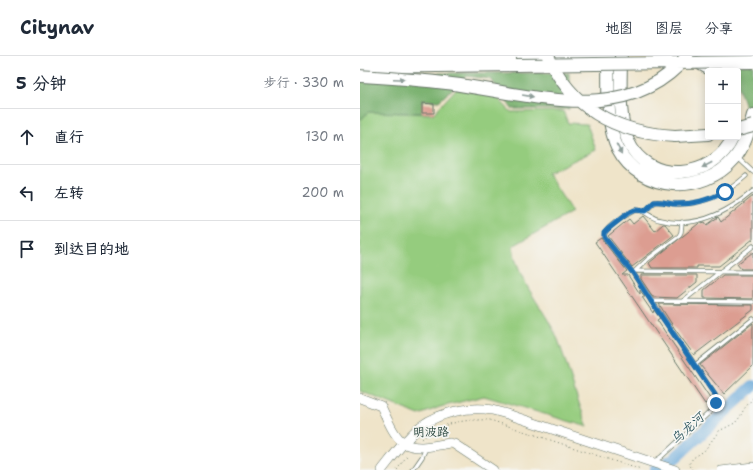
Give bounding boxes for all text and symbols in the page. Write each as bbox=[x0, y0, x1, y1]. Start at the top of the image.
text: Citynav bbox=[20, 15, 94, 40]
text: 地图 bbox=[605, 19, 633, 37]
text: 图层 bbox=[655, 19, 683, 37]
text: 分享 bbox=[705, 19, 733, 37]
map controls bbox=[705, 68, 741, 140]
button: + bbox=[705, 68, 741, 104]
text: 5 分钟 bbox=[16, 72, 66, 94]
text: 步行 · 330 m bbox=[264, 74, 344, 91]
one-way arrow bbox=[393, 75, 405, 82]
one-way arrow bbox=[522, 93, 534, 99]
button: − bbox=[705, 104, 741, 140]
icon: ahead bbox=[16, 126, 38, 148]
text: 直行 bbox=[54, 127, 84, 147]
text: 130 m bbox=[306, 128, 344, 145]
one-way arrow bbox=[616, 144, 622, 155]
one-way arrow bbox=[701, 161, 712, 168]
icon: left bbox=[16, 182, 38, 204]
text: 左转 bbox=[54, 183, 84, 203]
route start bbox=[716, 183, 734, 201]
text: 200 m bbox=[302, 184, 344, 201]
icon: arrive bbox=[16, 238, 38, 260]
text: 到达目的地 bbox=[54, 239, 129, 259]
route end bbox=[707, 394, 725, 412]
water label: 乌龙河 bbox=[667, 408, 709, 448]
street label: 明波路 bbox=[413, 424, 449, 440]

